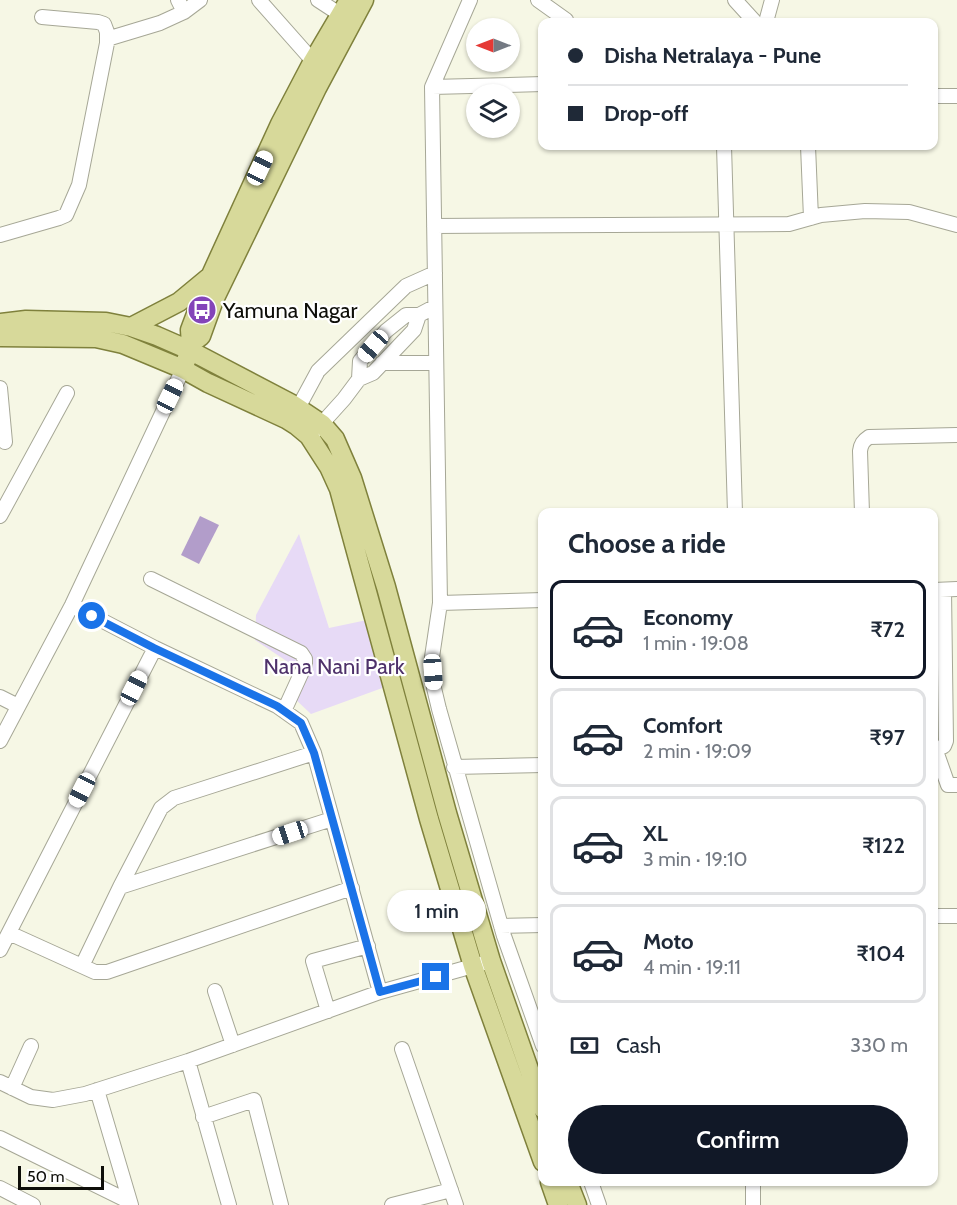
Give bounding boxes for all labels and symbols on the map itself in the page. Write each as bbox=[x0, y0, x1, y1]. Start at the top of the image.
north arrow bbox=[466, 18, 520, 72]
car bbox=[244, 148, 276, 188]
bus stop icon: Yamuna Nagar bbox=[186, 294, 218, 326]
place label: Yamuna Nagar bbox=[222, 297, 358, 324]
car bbox=[354, 327, 392, 365]
car bbox=[154, 376, 186, 416]
route start bbox=[78, 602, 105, 629]
park label: Nana Nani Park bbox=[263, 653, 405, 680]
car bbox=[423, 653, 443, 691]
car bbox=[118, 668, 150, 708]
car bbox=[66, 770, 98, 810]
car bbox=[270, 819, 310, 847]
callout: 1 min bbox=[386, 890, 486, 932]
route end bbox=[422, 963, 449, 990]
scale bar bbox=[18, 1163, 104, 1190]

